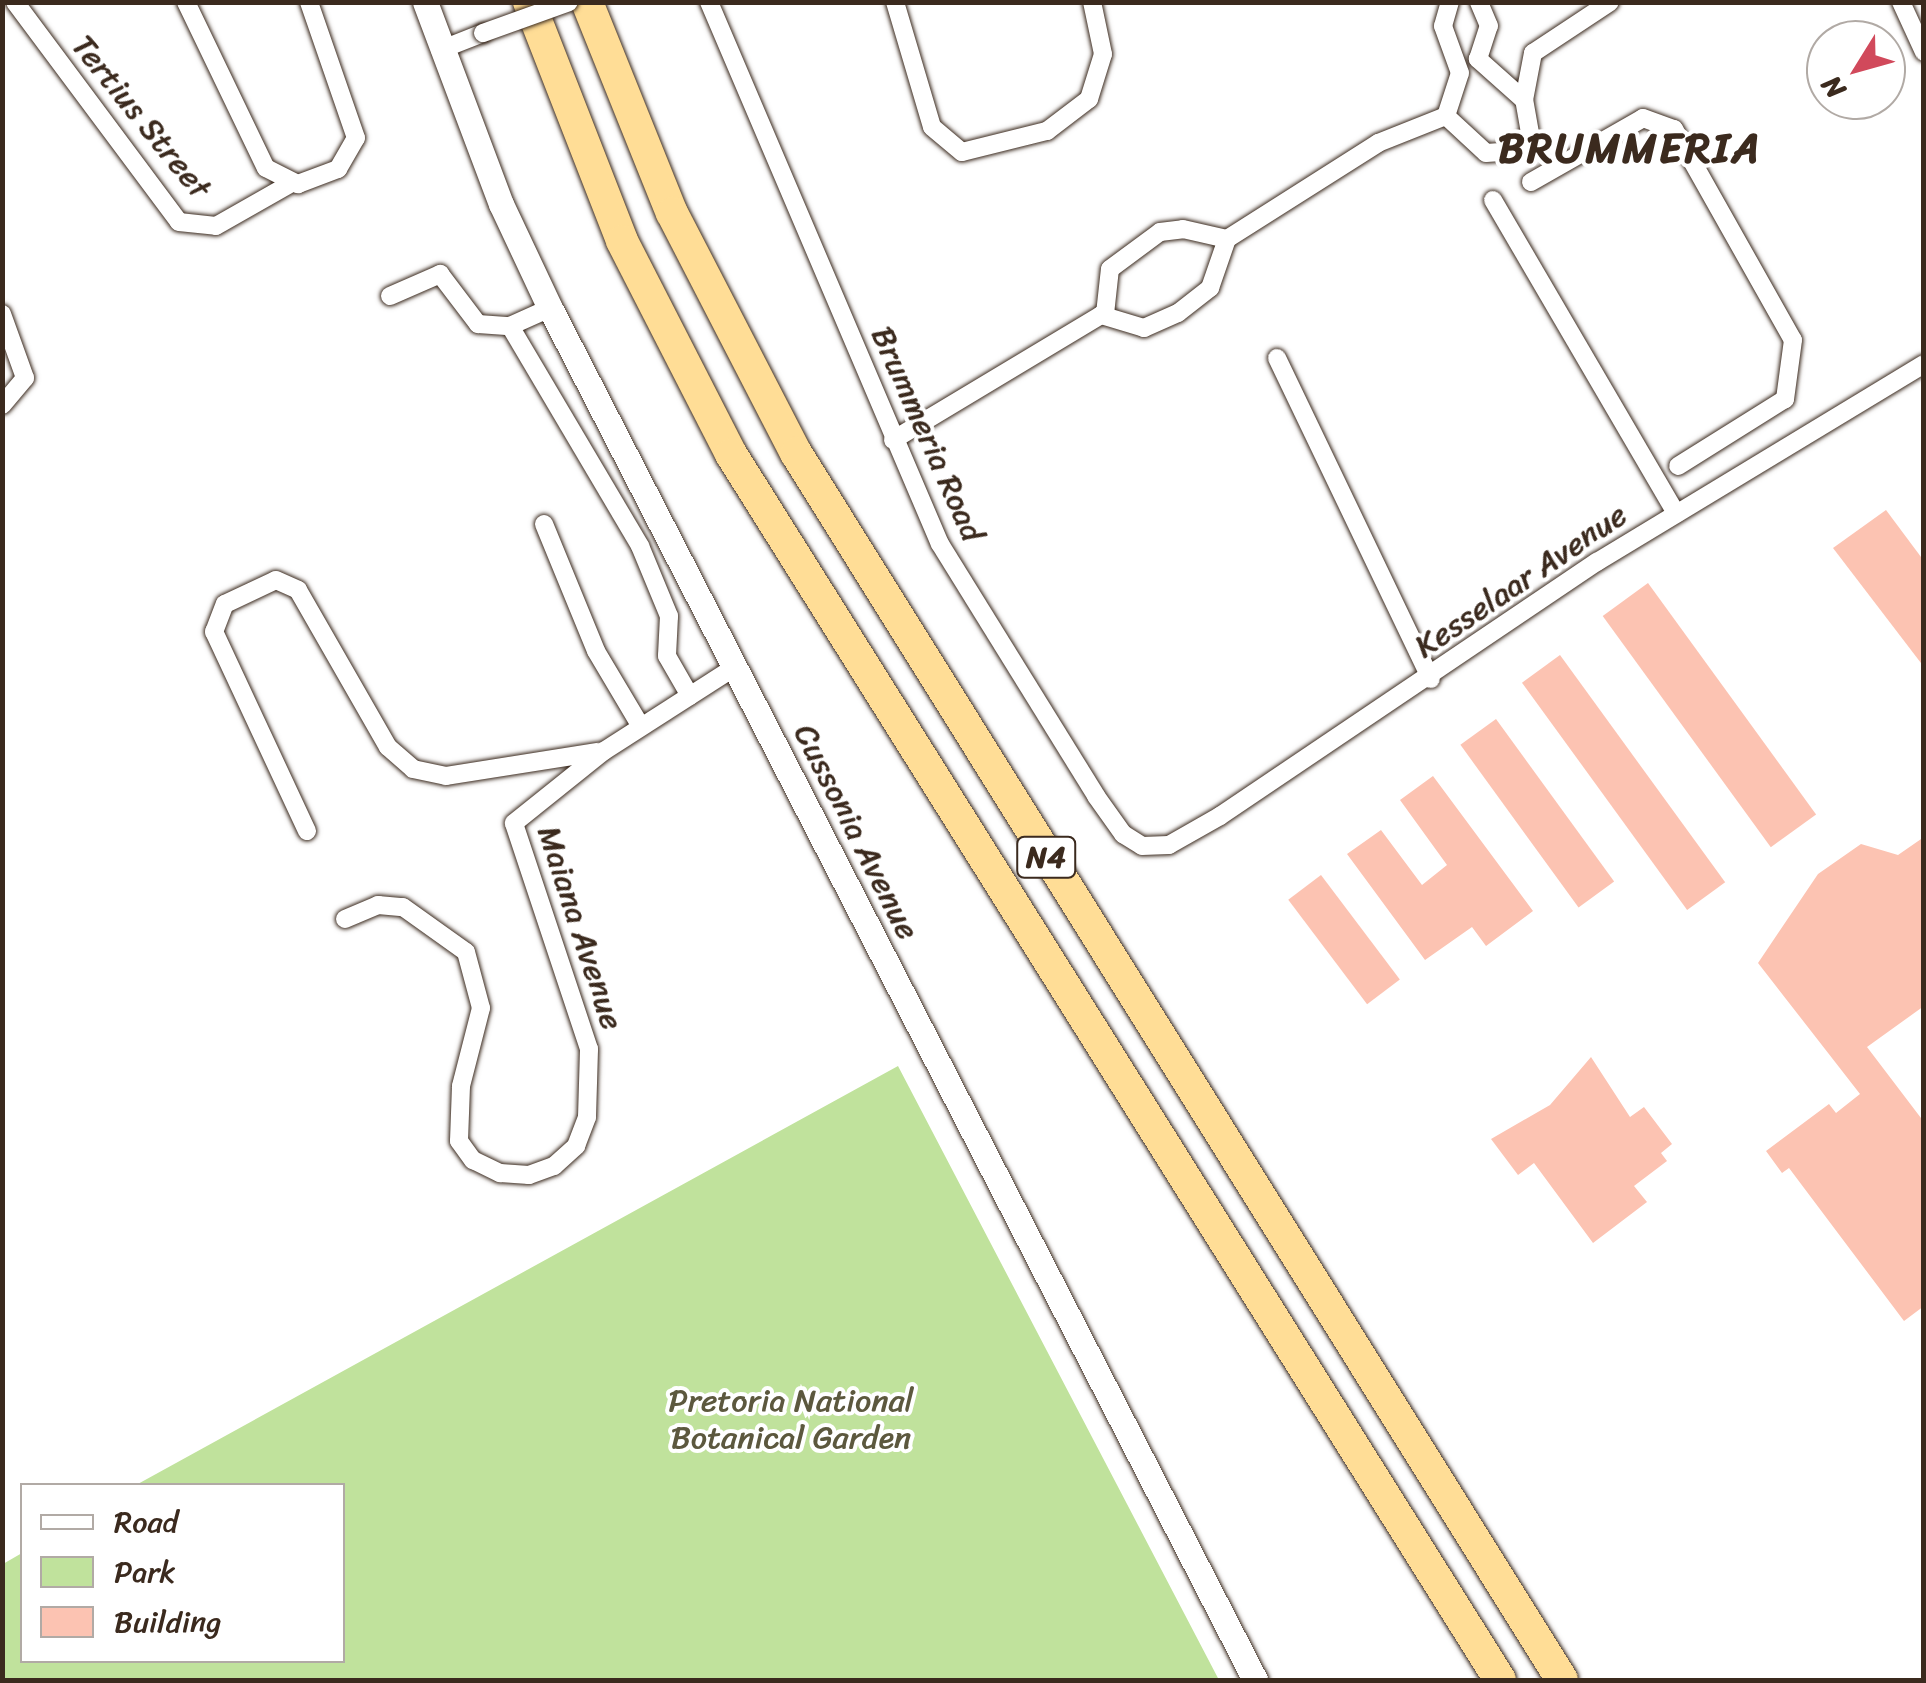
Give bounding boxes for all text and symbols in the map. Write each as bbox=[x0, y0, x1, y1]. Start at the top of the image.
north arrow bbox=[1806, 20, 1906, 120]
street label: Tertius Street bbox=[63, 28, 219, 206]
text: N bbox=[1808, 65, 1859, 110]
district label: BRUMMERIA bbox=[1500, 123, 1760, 173]
street label: Brummeria Road bbox=[862, 321, 992, 547]
street label: Kesselaar Avenue bbox=[1408, 496, 1634, 666]
street label: Cussonia Avenue bbox=[785, 718, 927, 946]
street label: Maiana Avenue bbox=[529, 822, 631, 1034]
road number: N4 bbox=[1016, 832, 1076, 882]
park label: Pretoria National Botanical Garden bbox=[669, 1383, 913, 1458]
legend bbox=[20, 1483, 345, 1663]
text: Road bbox=[114, 1495, 178, 1549]
text: Park bbox=[114, 1545, 176, 1599]
text: Building bbox=[114, 1595, 221, 1649]

